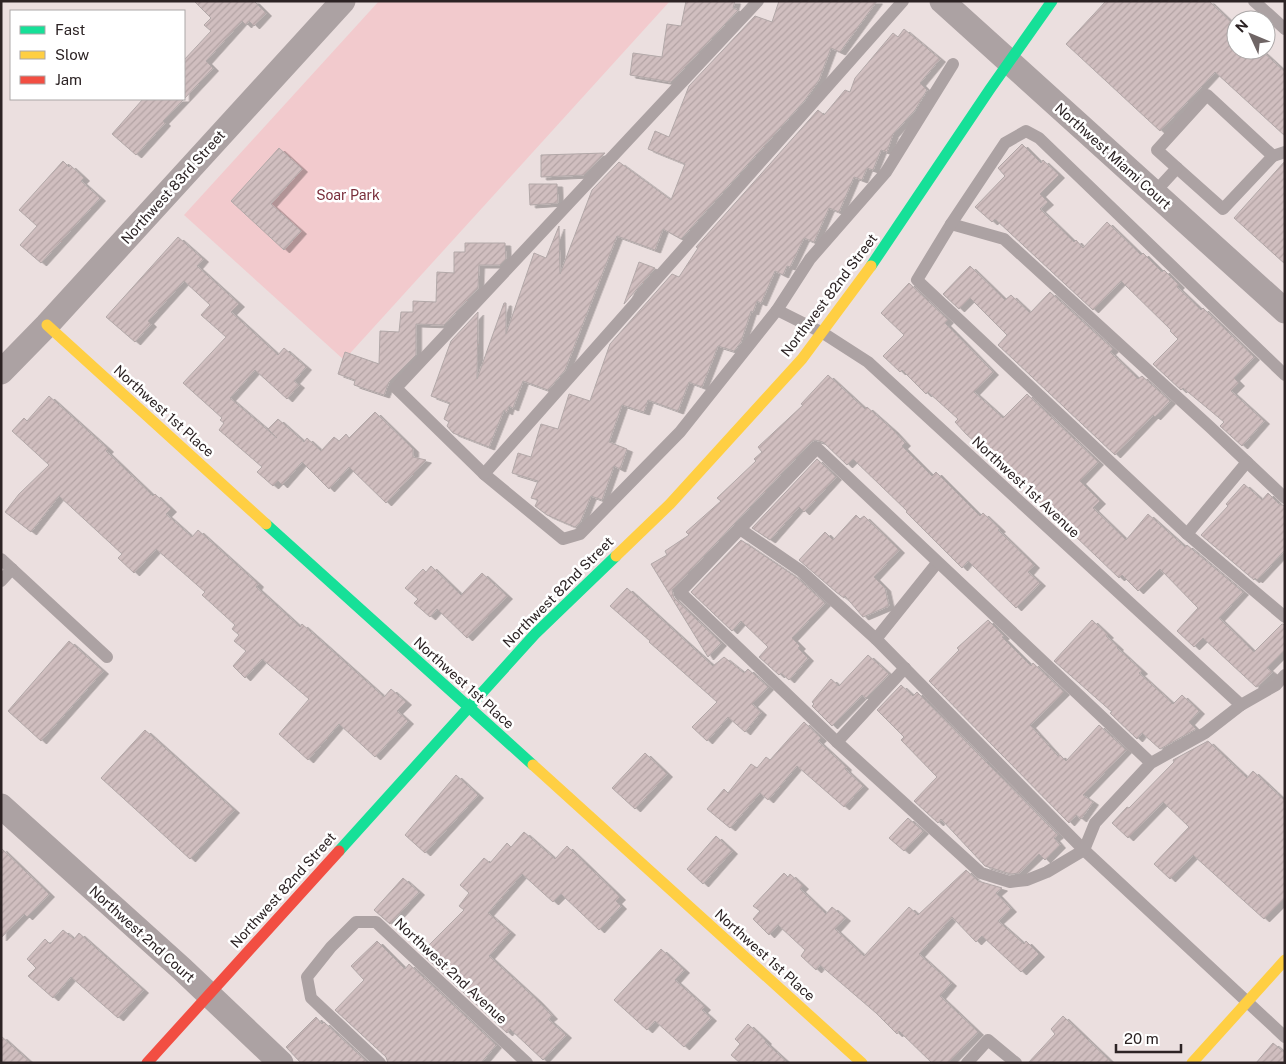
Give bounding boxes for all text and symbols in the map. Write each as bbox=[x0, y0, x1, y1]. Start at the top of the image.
legend bbox=[10, 10, 185, 100]
north arrow bbox=[1226, 10, 1276, 60]
text: N bbox=[1232, 16, 1251, 35]
text: Fast bbox=[55, 21, 85, 38]
text: Slow bbox=[55, 46, 90, 63]
text: Jam bbox=[55, 71, 82, 88]
street label: Northwest Miami Court bbox=[1052, 100, 1174, 212]
street label: Northwest 83rd Street bbox=[118, 127, 228, 247]
park label: Soar Park bbox=[316, 187, 380, 203]
street label: Northwest 82nd Street bbox=[778, 230, 880, 360]
street label: Northwest 1st Place bbox=[111, 362, 217, 460]
street label: Northwest 1st Avenue bbox=[969, 433, 1083, 541]
street label: Northwest 82nd Street bbox=[499, 533, 617, 651]
street label: Northwest 1st Place bbox=[411, 634, 517, 732]
street label: Northwest 82nd Street bbox=[227, 829, 339, 951]
street label: Northwest 2nd Court bbox=[86, 883, 198, 985]
street label: Northwest 1st Place bbox=[712, 906, 818, 1004]
street label: Northwest 2nd Avenue bbox=[392, 915, 510, 1027]
scale bar bbox=[1116, 1022, 1181, 1054]
text: 20 m bbox=[1124, 1030, 1159, 1047]

